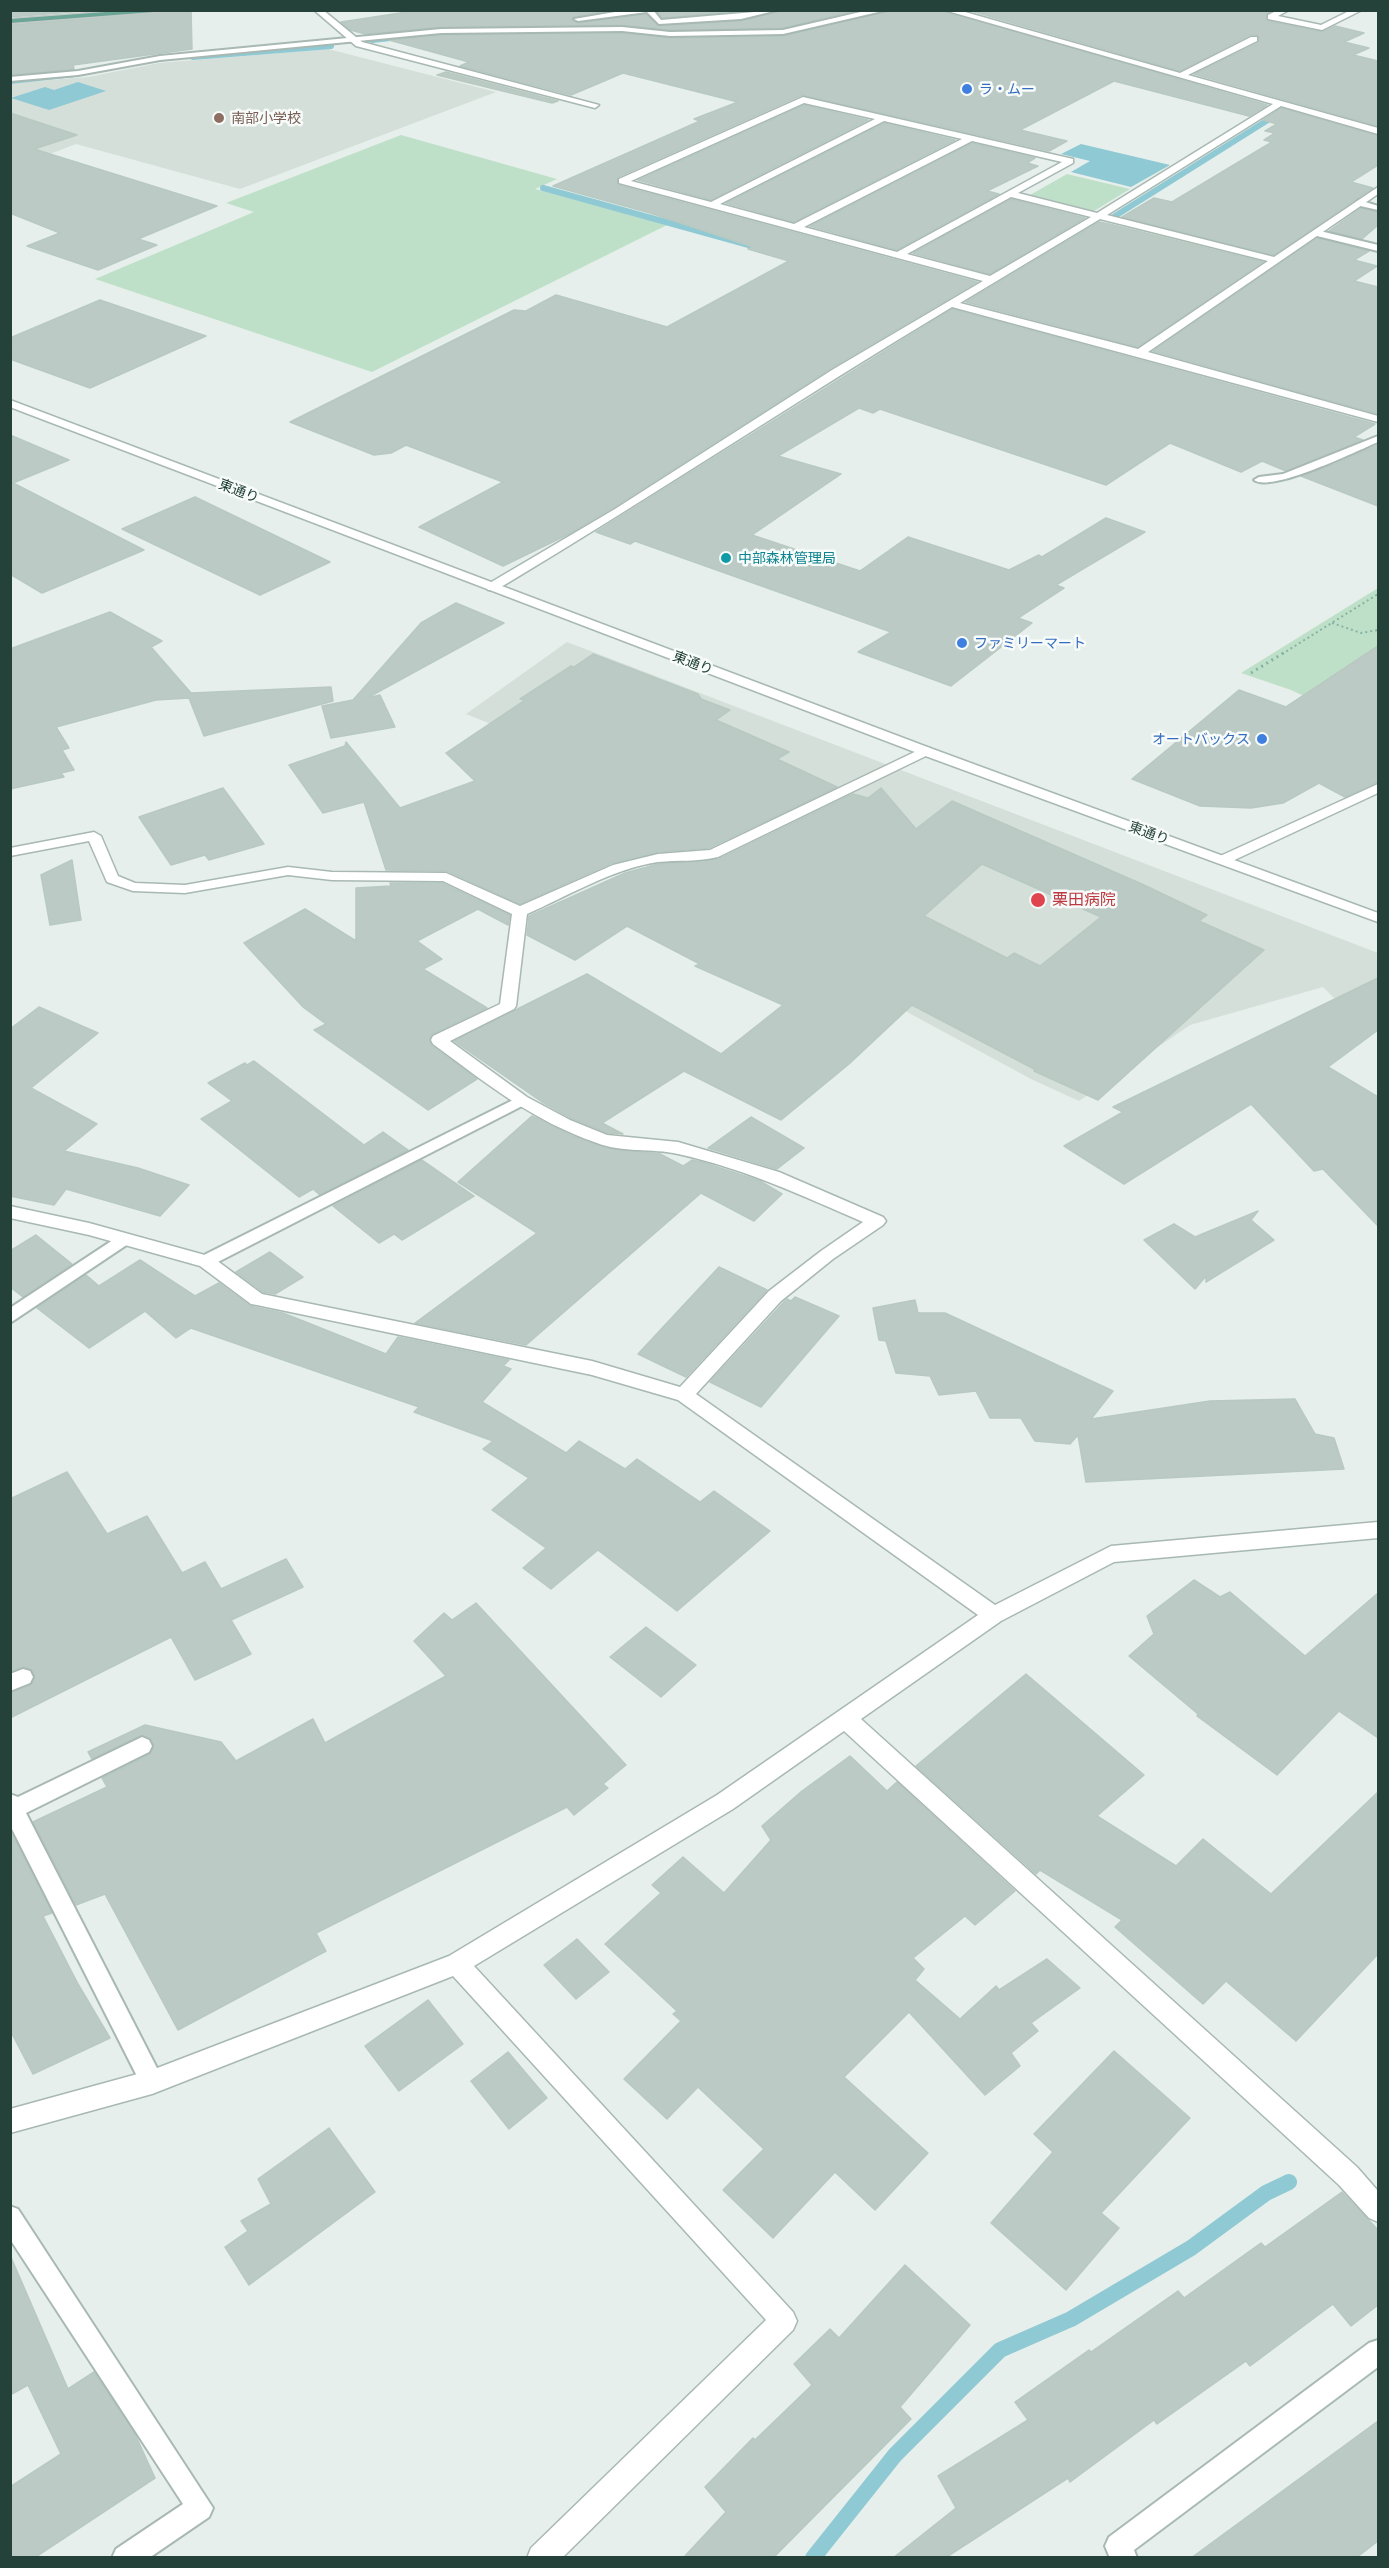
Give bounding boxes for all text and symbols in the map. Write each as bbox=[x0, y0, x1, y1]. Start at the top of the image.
place label: ラ・ムー bbox=[979, 81, 1035, 97]
marker: ラ・ムー bbox=[960, 82, 974, 96]
place label: 南部小学校 bbox=[231, 110, 301, 126]
marker: 南部小学校 bbox=[212, 111, 226, 125]
street label: 東通り bbox=[216, 476, 262, 506]
place label: 中部森林管理局 bbox=[738, 550, 836, 566]
marker: 中部森林管理局 bbox=[719, 551, 733, 565]
place label: ファミリーマート bbox=[974, 635, 1086, 651]
marker: ファミリーマート bbox=[955, 636, 969, 650]
street label: 東通り bbox=[670, 648, 716, 678]
place label: オートバックス bbox=[1152, 731, 1250, 747]
marker: オートバックス bbox=[1255, 732, 1269, 746]
street label: 東通り bbox=[1126, 818, 1172, 848]
place label: 栗田病院 bbox=[1052, 890, 1116, 910]
marker: 栗田病院 bbox=[1029, 891, 1047, 909]

